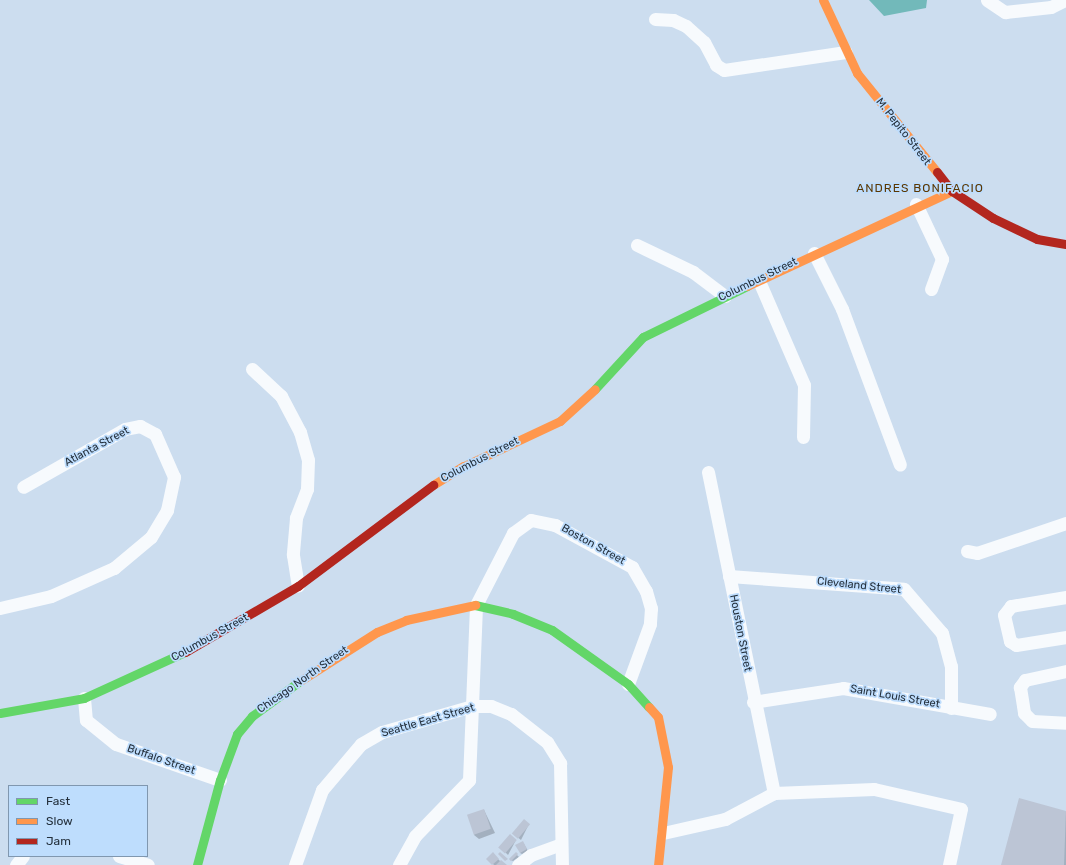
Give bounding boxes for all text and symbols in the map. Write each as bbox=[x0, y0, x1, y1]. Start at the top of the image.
street label: M. Pepito Street bbox=[873, 96, 933, 168]
district label: ANDRES BONIFACIO bbox=[856, 182, 984, 196]
street label: Columbus Street bbox=[716, 255, 800, 305]
street label: Atlanta Street bbox=[62, 424, 132, 470]
street label: Columbus Street bbox=[439, 435, 521, 485]
street label: Boston Street bbox=[559, 522, 627, 568]
street label: Cleveland Street bbox=[816, 575, 902, 597]
street label: Houston Street bbox=[726, 593, 754, 673]
street label: Columbus Street bbox=[169, 611, 251, 665]
street label: Chicago North Street bbox=[255, 644, 351, 716]
street label: Saint Louis Street bbox=[849, 683, 941, 711]
street label: Seattle East Street bbox=[380, 701, 476, 741]
street label: Buffalo Street bbox=[125, 742, 197, 778]
legend bbox=[8, 785, 148, 857]
text: Fast bbox=[46, 794, 70, 808]
text: Slow bbox=[46, 814, 73, 828]
text: Jam bbox=[46, 834, 71, 848]

